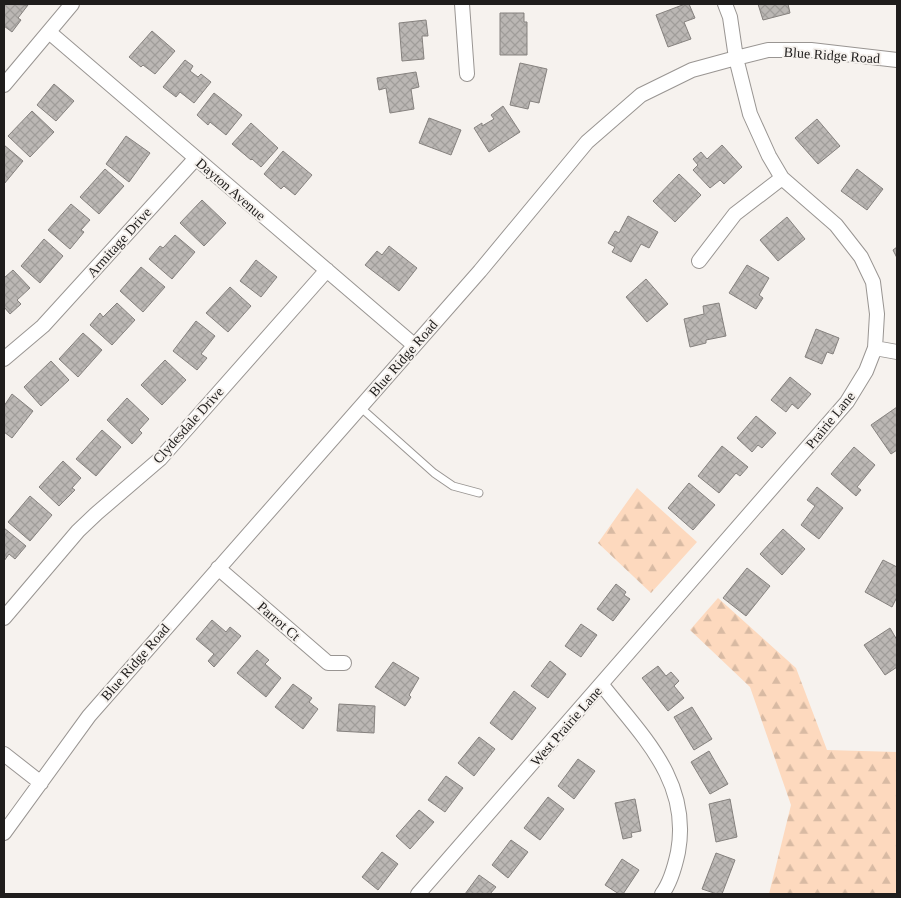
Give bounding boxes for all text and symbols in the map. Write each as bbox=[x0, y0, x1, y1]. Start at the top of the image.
street label: Blue Ridge Road bbox=[783, 45, 881, 66]
street label: Dayton Avenue bbox=[193, 155, 268, 223]
street label: Armitage Drive bbox=[84, 205, 154, 280]
street label: Blue Ridge Road bbox=[366, 317, 441, 400]
street label: Clydesdale Drive bbox=[150, 384, 227, 467]
street label: Prairie Lane bbox=[803, 389, 858, 452]
street label: Parrot Ct bbox=[255, 599, 303, 644]
street label: Blue Ridge Road bbox=[98, 621, 173, 704]
street label: West Prairie Lane bbox=[528, 684, 605, 769]

